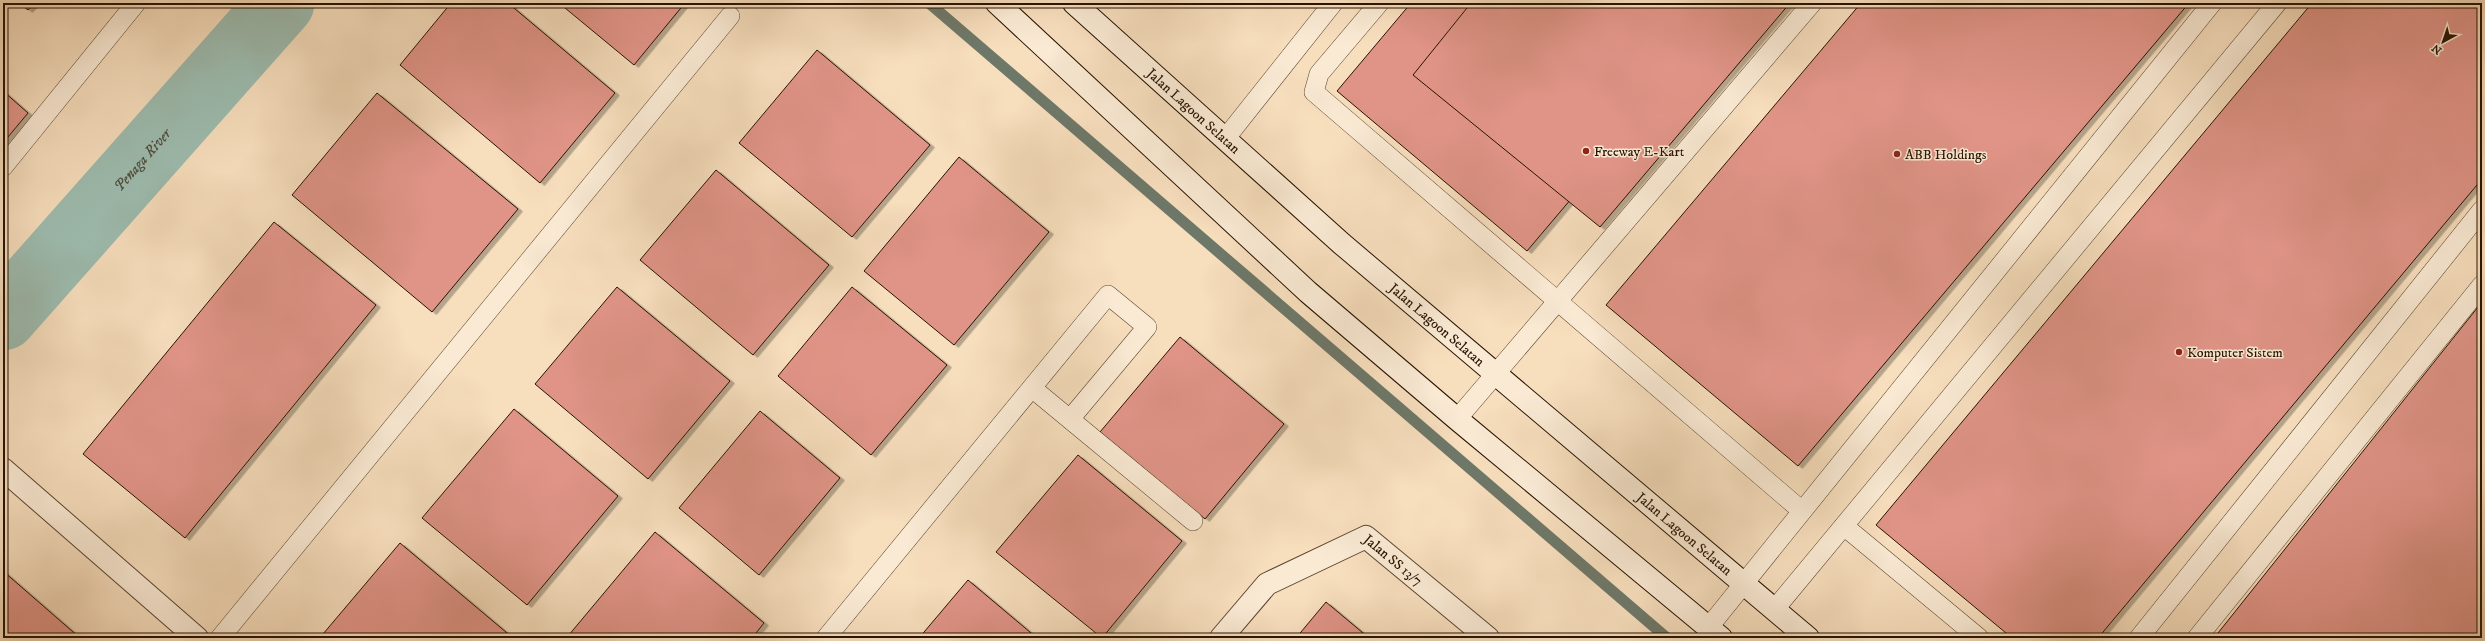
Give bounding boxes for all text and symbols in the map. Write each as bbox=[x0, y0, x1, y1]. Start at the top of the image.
north arrow bbox=[2423, 22, 2463, 62]
text: N bbox=[2429, 41, 2445, 57]
street label: Jalan Lagoon Selatan bbox=[1141, 63, 1244, 159]
water label: Penaga River bbox=[110, 124, 176, 195]
place label: Freeway E-Kart bbox=[1594, 143, 1685, 161]
marker: Freeway E-Kart bbox=[1581, 146, 1591, 156]
place label: ABB Holdings bbox=[1905, 146, 1987, 164]
marker: ABB Holdings bbox=[1892, 149, 1902, 159]
street label: Jalan Lagoon Selatan bbox=[1383, 278, 1489, 371]
place label: Komputer Sistem bbox=[2187, 344, 2283, 362]
marker: Komputer Sistem bbox=[2174, 347, 2184, 357]
street label: Jalan Lagoon Selatan bbox=[1631, 488, 1736, 580]
street label: Jalan SS 13/7 bbox=[1358, 530, 1426, 590]

